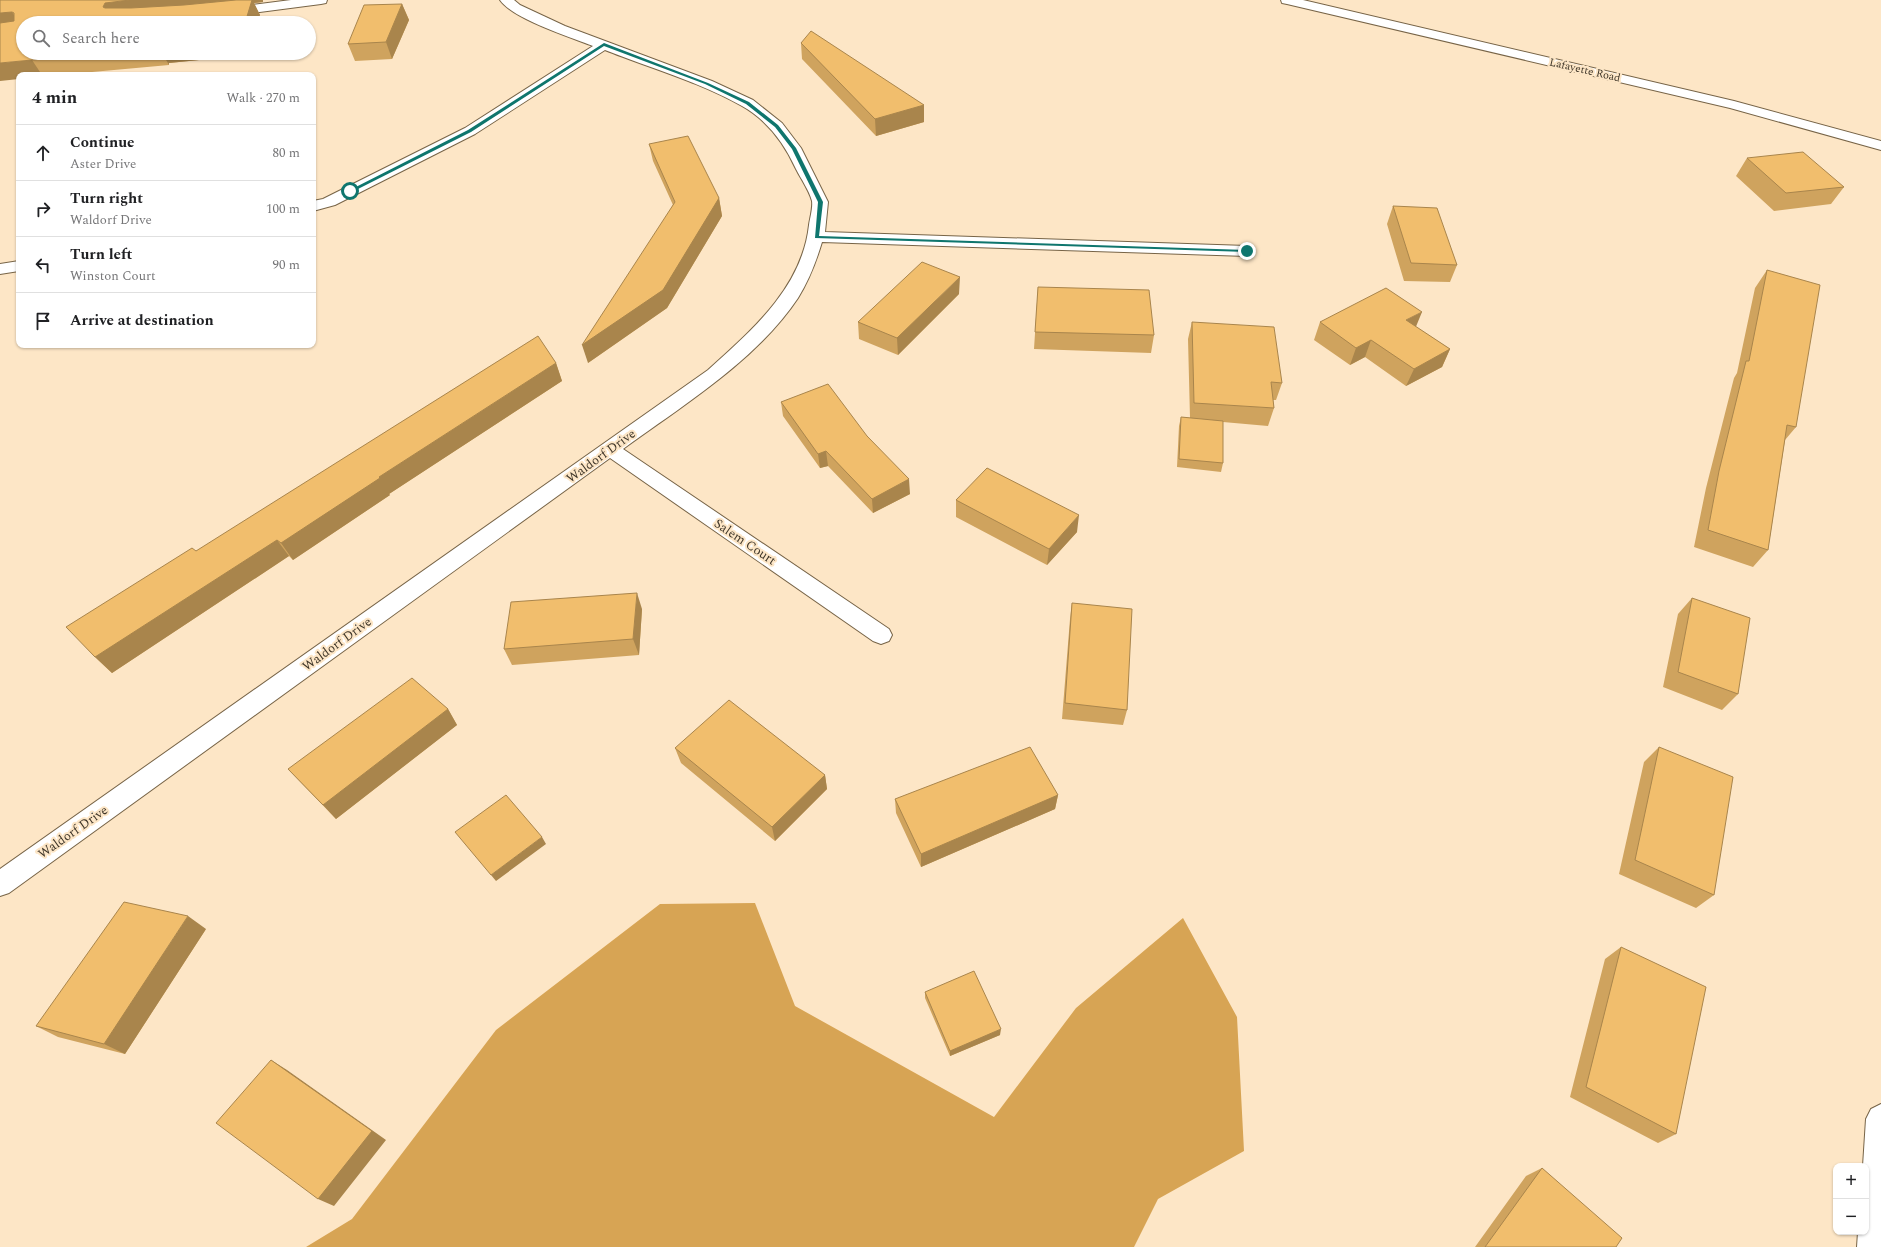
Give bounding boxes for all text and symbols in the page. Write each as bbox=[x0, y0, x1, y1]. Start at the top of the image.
search box bbox=[16, 16, 316, 60]
icon: search bbox=[30, 27, 52, 49]
text: Search here bbox=[62, 27, 140, 50]
street label: Lafayette Road bbox=[1548, 54, 1622, 86]
text: 4 min bbox=[32, 85, 77, 111]
text: Walk · 270 m bbox=[226, 88, 300, 108]
text: Continue bbox=[70, 131, 135, 154]
icon: ahead bbox=[32, 142, 54, 164]
text: 80 m bbox=[273, 143, 300, 163]
text: Aster Drive bbox=[70, 154, 136, 174]
route start bbox=[341, 182, 359, 200]
text: Turn right bbox=[70, 187, 143, 210]
icon: right bbox=[32, 198, 54, 220]
text: 100 m bbox=[266, 199, 300, 219]
text: Waldorf Drive bbox=[70, 210, 152, 230]
route end bbox=[1238, 242, 1256, 260]
text: Turn left bbox=[70, 243, 132, 266]
icon: left bbox=[32, 254, 54, 276]
text: 90 m bbox=[273, 255, 300, 275]
text: Winston Court bbox=[70, 266, 156, 286]
text: Arrive at destination bbox=[70, 309, 214, 332]
icon: arrive bbox=[32, 310, 54, 332]
street label: Waldorf Drive bbox=[562, 424, 640, 488]
street label: Salem Court bbox=[710, 514, 781, 571]
street label: Waldorf Drive bbox=[298, 612, 376, 676]
street label: Waldorf Drive bbox=[34, 800, 112, 864]
map controls bbox=[1833, 1163, 1869, 1235]
button: + bbox=[1833, 1163, 1869, 1199]
button: − bbox=[1833, 1199, 1869, 1235]

